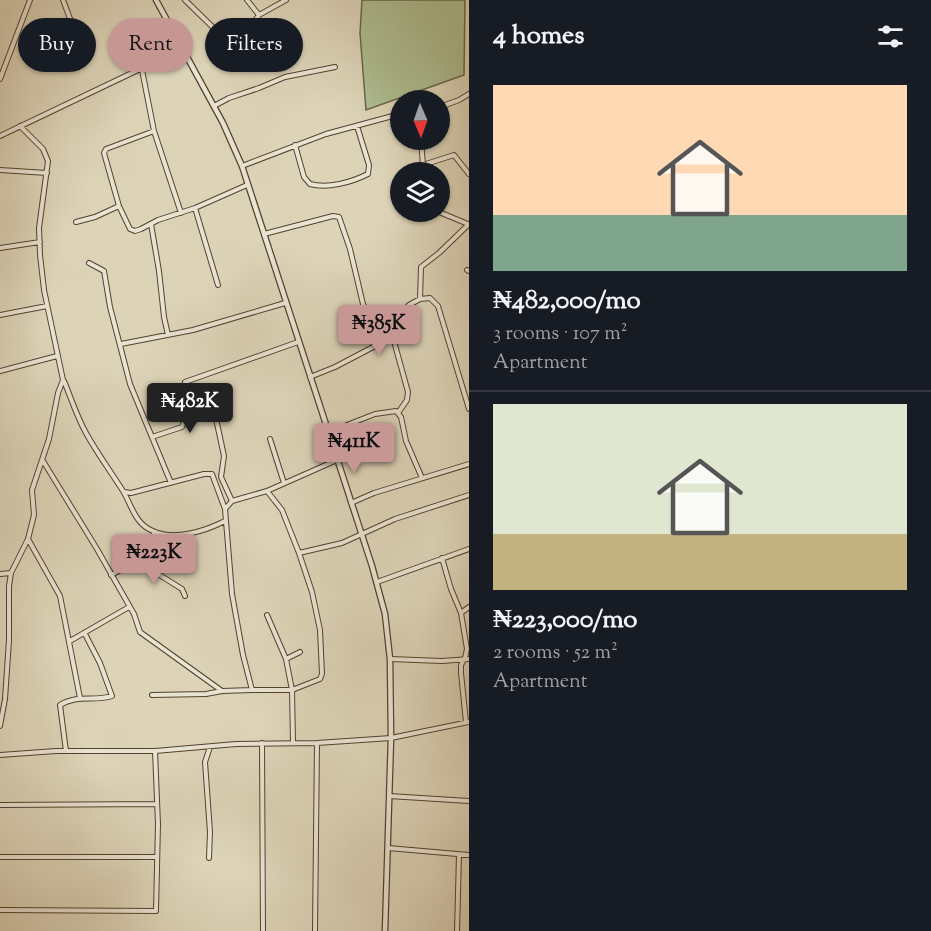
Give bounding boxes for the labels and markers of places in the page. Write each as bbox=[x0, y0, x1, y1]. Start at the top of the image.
pin: ₦385K bbox=[337, 305, 421, 356]
pin: ₦482K bbox=[148, 383, 232, 434]
pin: ₦411K bbox=[312, 423, 396, 474]
pin: ₦223K bbox=[112, 534, 196, 585]

